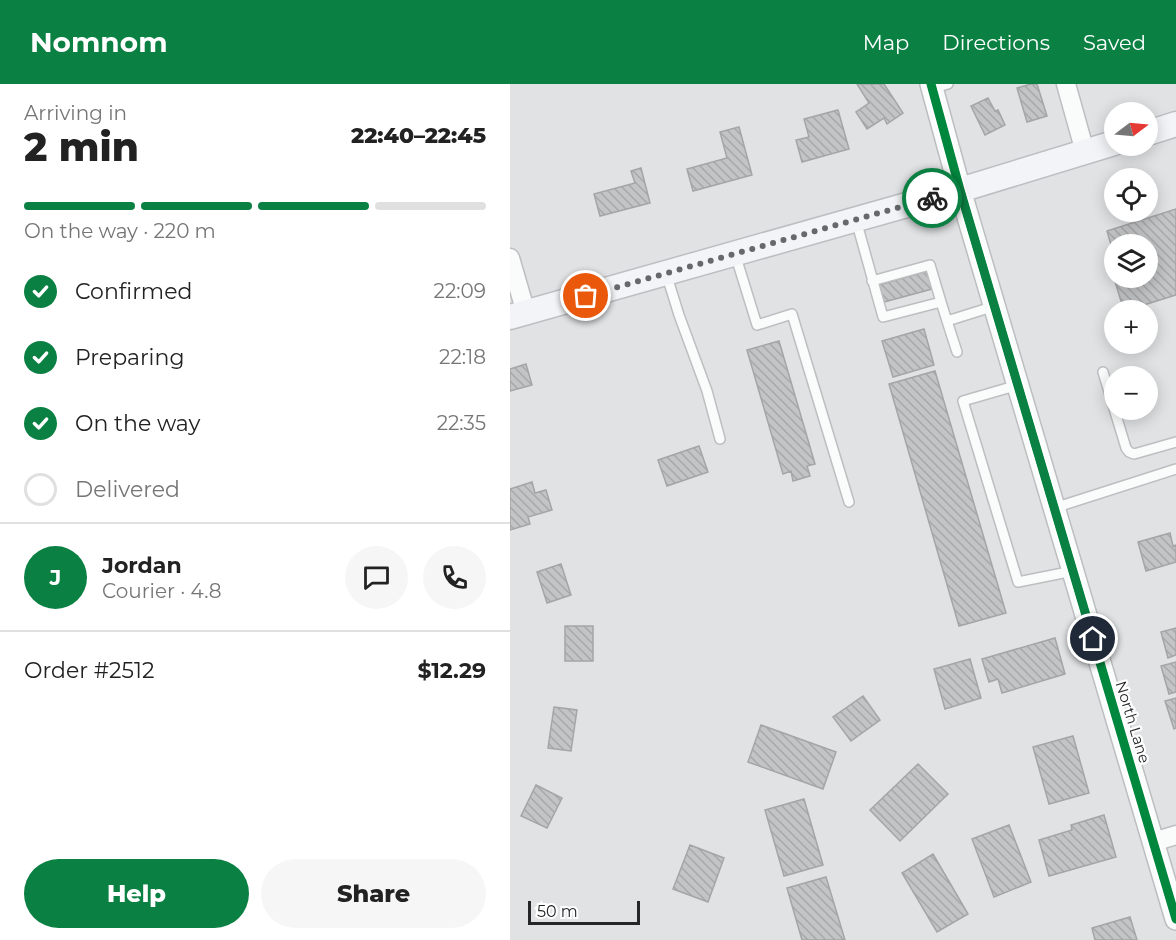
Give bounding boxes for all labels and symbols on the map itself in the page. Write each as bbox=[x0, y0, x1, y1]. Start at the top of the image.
north arrow bbox=[1104, 102, 1158, 156]
courier bbox=[902, 168, 962, 228]
pin bbox=[560, 270, 611, 321]
pin bbox=[1067, 613, 1118, 664]
street label: North Lane bbox=[1112, 679, 1154, 765]
scale bar bbox=[528, 898, 640, 926]

